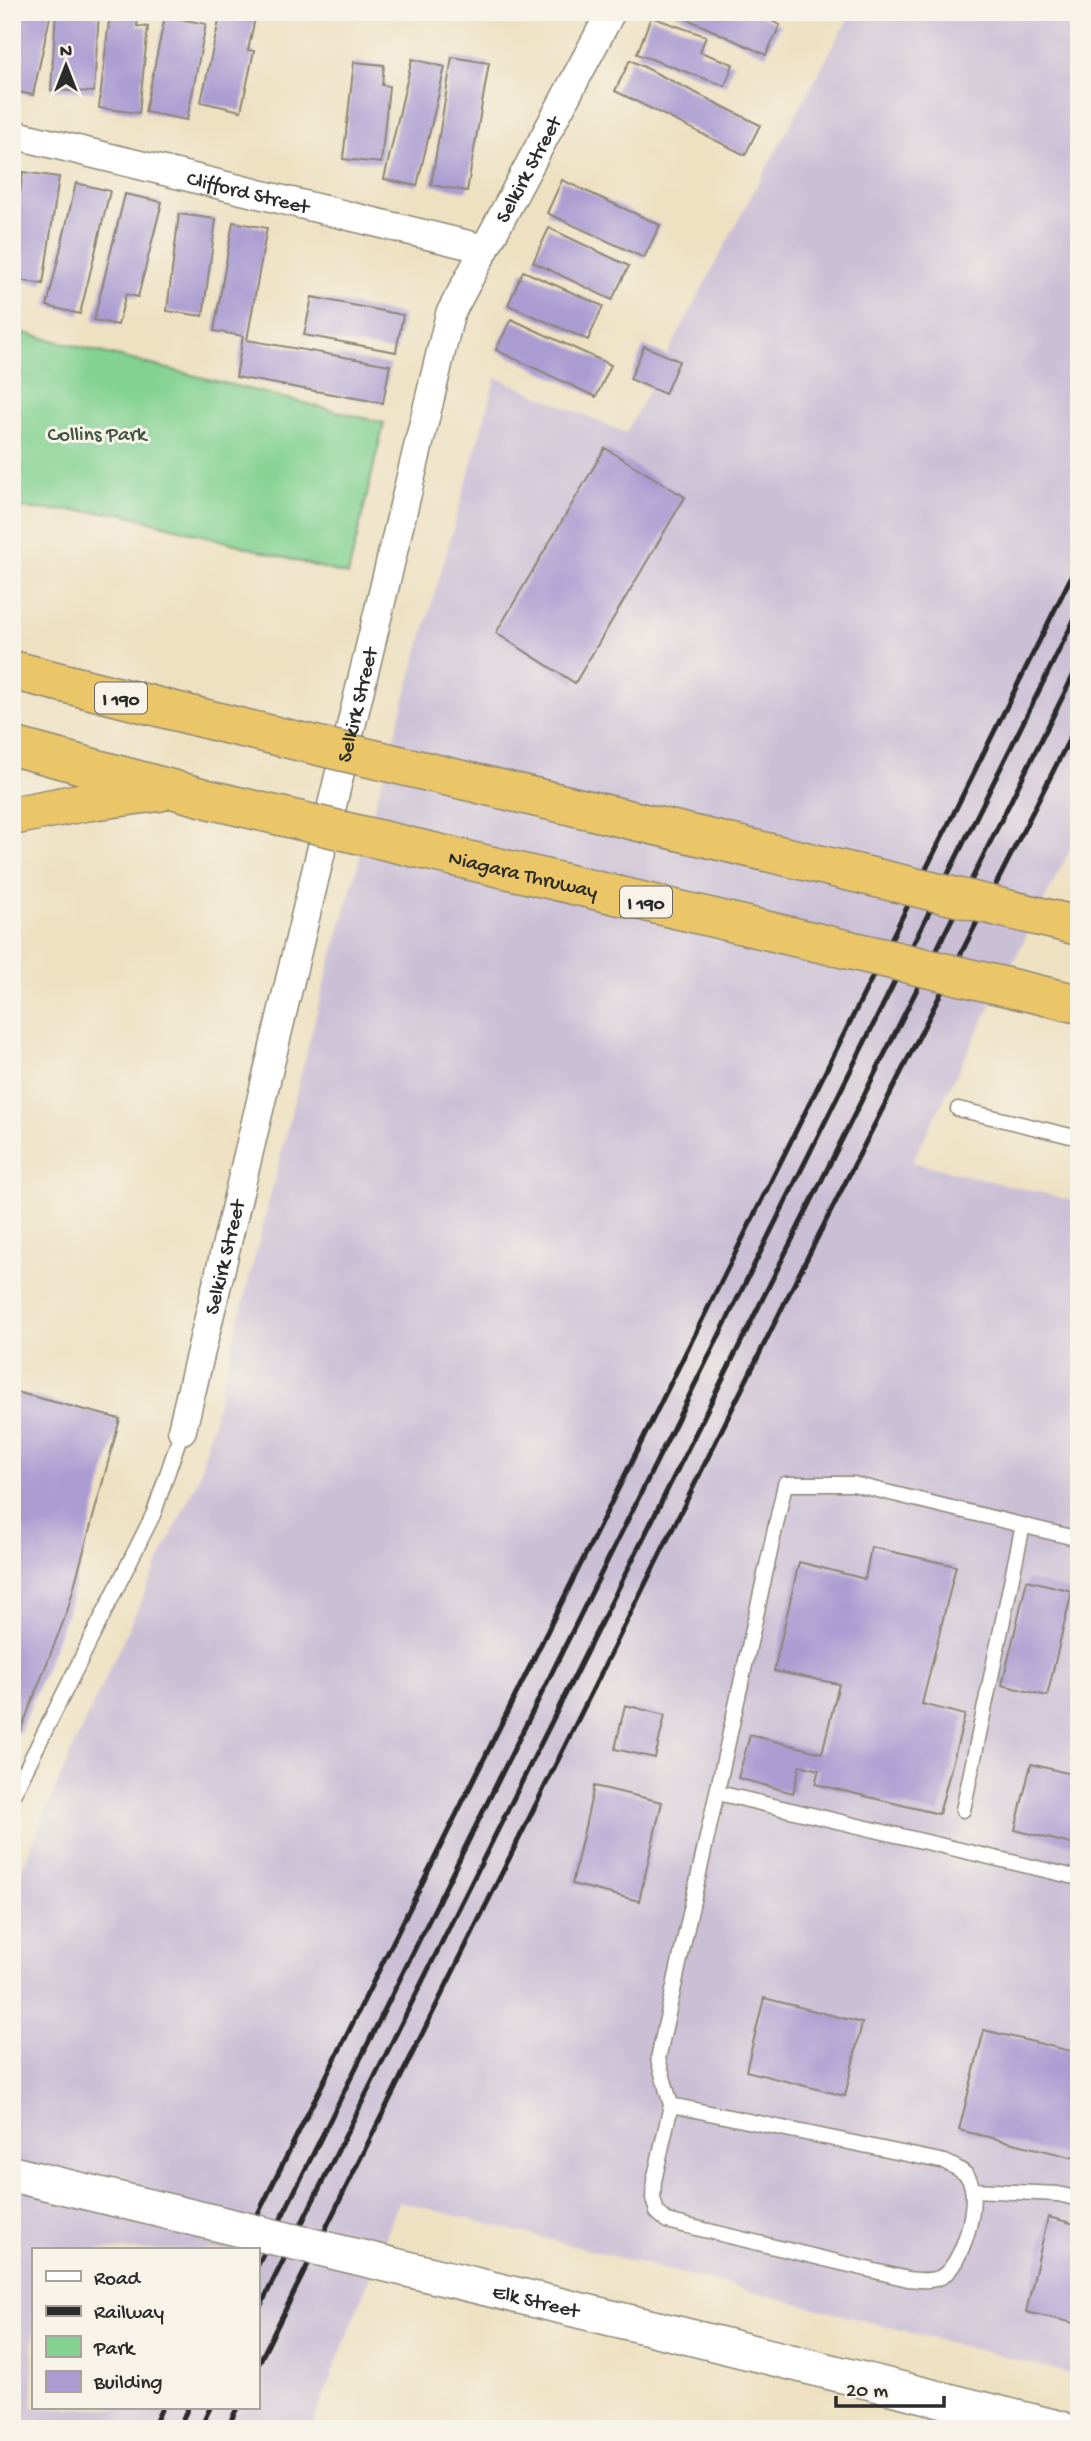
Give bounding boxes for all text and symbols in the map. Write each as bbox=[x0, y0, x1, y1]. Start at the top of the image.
north arrow bbox=[32, 32, 102, 102]
text: N bbox=[60, 41, 72, 64]
street label: Selkirk Street bbox=[492, 111, 570, 228]
street label: Clifford Street bbox=[184, 168, 313, 222]
park label: Collins Park bbox=[48, 424, 149, 449]
street label: Selkirk Street bbox=[334, 643, 386, 765]
road number: I 190 bbox=[95, 682, 147, 713]
street label: Niagara Thruway bbox=[446, 847, 600, 906]
road number: I 190 bbox=[620, 887, 672, 918]
street label: Selkirk Street bbox=[201, 1196, 253, 1318]
legend bbox=[32, 2248, 259, 2410]
text: Road bbox=[94, 2268, 142, 2293]
street label: Elk Street bbox=[490, 2281, 583, 2326]
text: Railway bbox=[94, 2302, 164, 2327]
text: Park bbox=[93, 2338, 137, 2363]
scale bar bbox=[836, 2364, 944, 2408]
text: Building bbox=[93, 2372, 163, 2397]
text: 20 m bbox=[846, 2380, 888, 2405]

